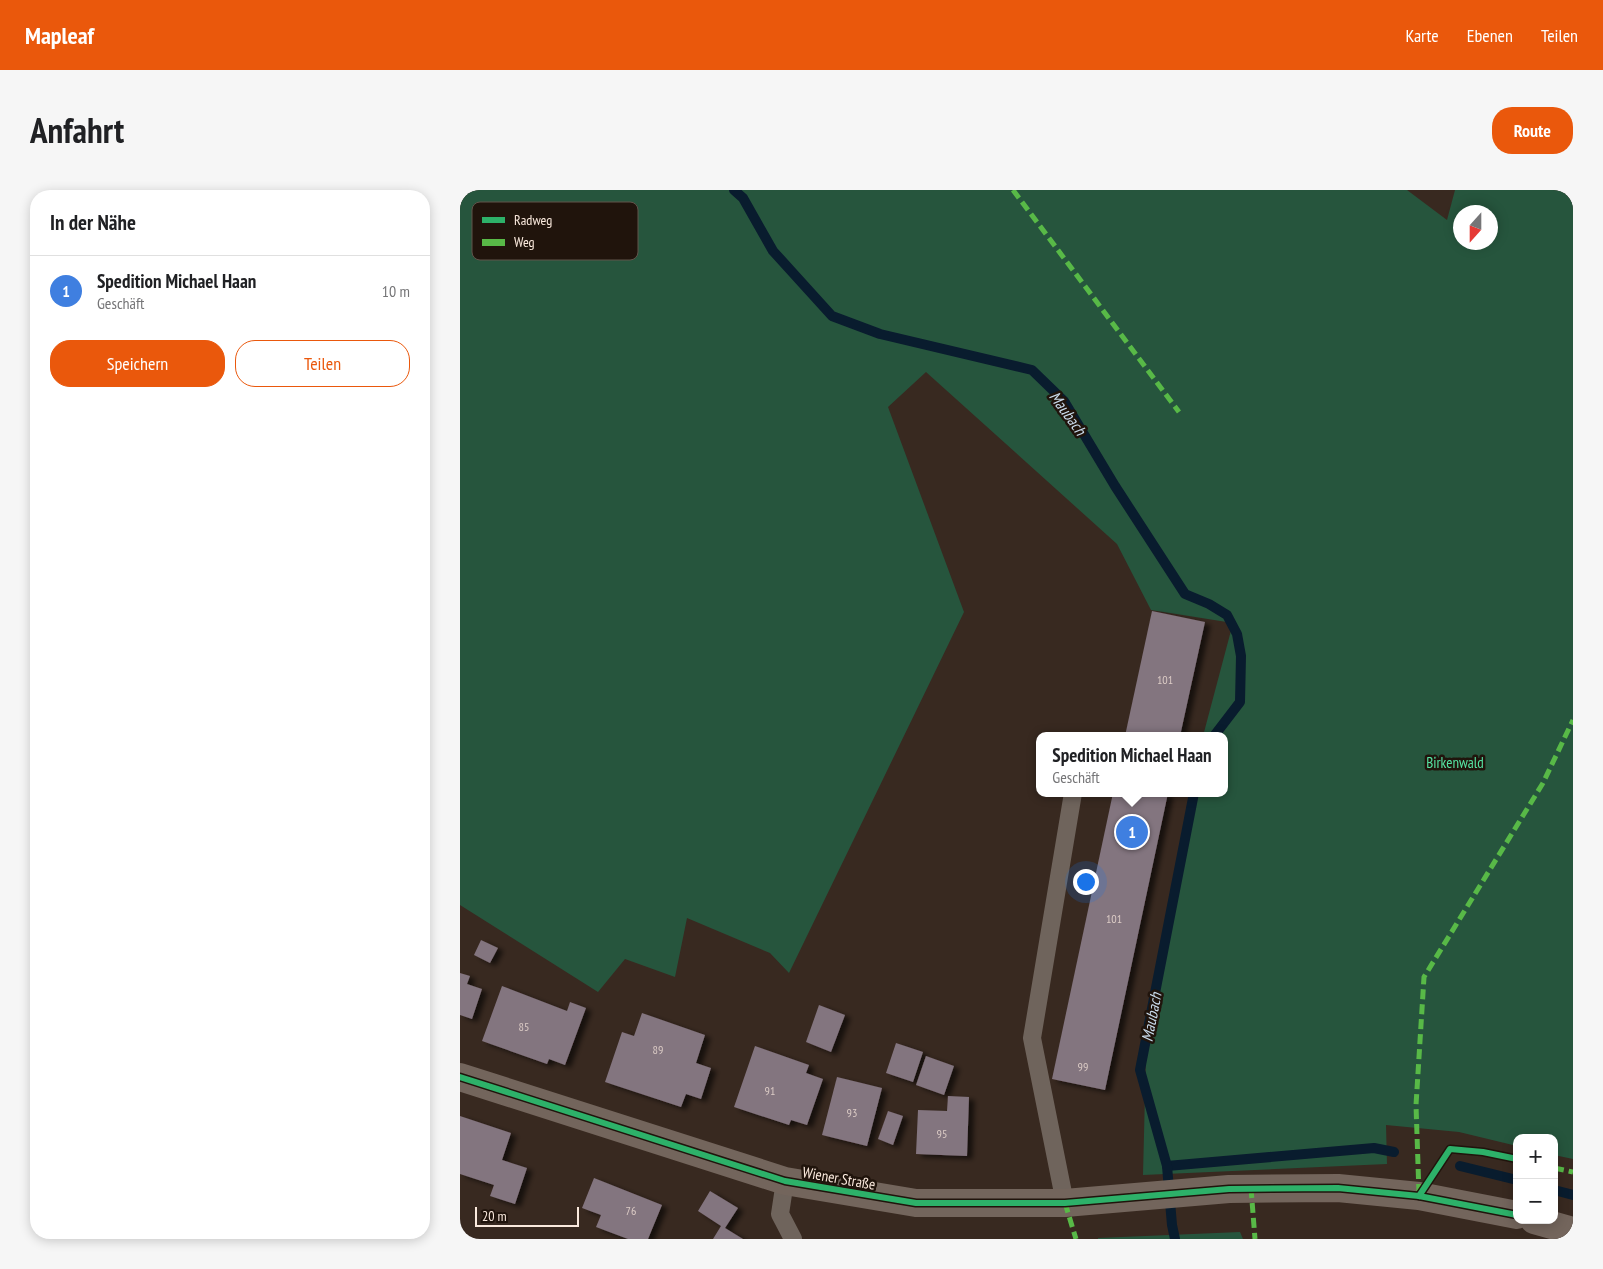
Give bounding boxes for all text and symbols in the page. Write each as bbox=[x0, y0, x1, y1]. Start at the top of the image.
text: Mapleaf bbox=[25, 20, 94, 51]
text: Karte bbox=[1405, 24, 1439, 47]
text: Ebenen bbox=[1467, 24, 1513, 47]
text: Teilen bbox=[1541, 24, 1578, 47]
text: Anfahrt bbox=[30, 107, 124, 153]
button: Route bbox=[1492, 107, 1573, 154]
legend bbox=[472, 202, 638, 260]
north arrow bbox=[1453, 205, 1498, 250]
text: In der Nähe bbox=[50, 209, 136, 236]
text: Radweg bbox=[514, 211, 552, 229]
text: Weg bbox=[514, 233, 535, 251]
text: Spedition Michael Haan bbox=[97, 269, 256, 293]
text: 1 bbox=[62, 281, 70, 301]
text: 10 m bbox=[382, 281, 410, 301]
text: Geschäft bbox=[97, 293, 144, 313]
button: Speichern bbox=[50, 340, 225, 387]
button: Teilen bbox=[235, 340, 410, 387]
water label: Maubach bbox=[1045, 387, 1091, 440]
house number: 101 bbox=[1157, 672, 1173, 687]
popup bbox=[1036, 732, 1228, 797]
text: Spedition Michael Haan bbox=[1052, 743, 1212, 767]
park label: Birkenwald bbox=[1426, 753, 1484, 772]
text: Geschäft bbox=[1052, 767, 1100, 787]
pin: 1 bbox=[1116, 813, 1148, 851]
your location bbox=[1073, 869, 1099, 895]
house number: 101 bbox=[1106, 911, 1122, 926]
water label: Maubach bbox=[1136, 990, 1166, 1043]
house number: 85 bbox=[519, 1019, 529, 1034]
house number: 89 bbox=[653, 1042, 663, 1057]
house number: 99 bbox=[1078, 1059, 1088, 1074]
house number: 91 bbox=[765, 1083, 775, 1098]
house number: 93 bbox=[847, 1105, 857, 1120]
house number: 95 bbox=[937, 1126, 947, 1141]
map controls bbox=[1513, 1134, 1558, 1224]
button: + bbox=[1513, 1134, 1558, 1179]
street label: Wiener Straße bbox=[801, 1162, 877, 1194]
button: − bbox=[1513, 1179, 1558, 1224]
house number: 76 bbox=[626, 1203, 636, 1218]
scale bar bbox=[475, 1204, 579, 1227]
text: 20 m bbox=[482, 1207, 507, 1225]

